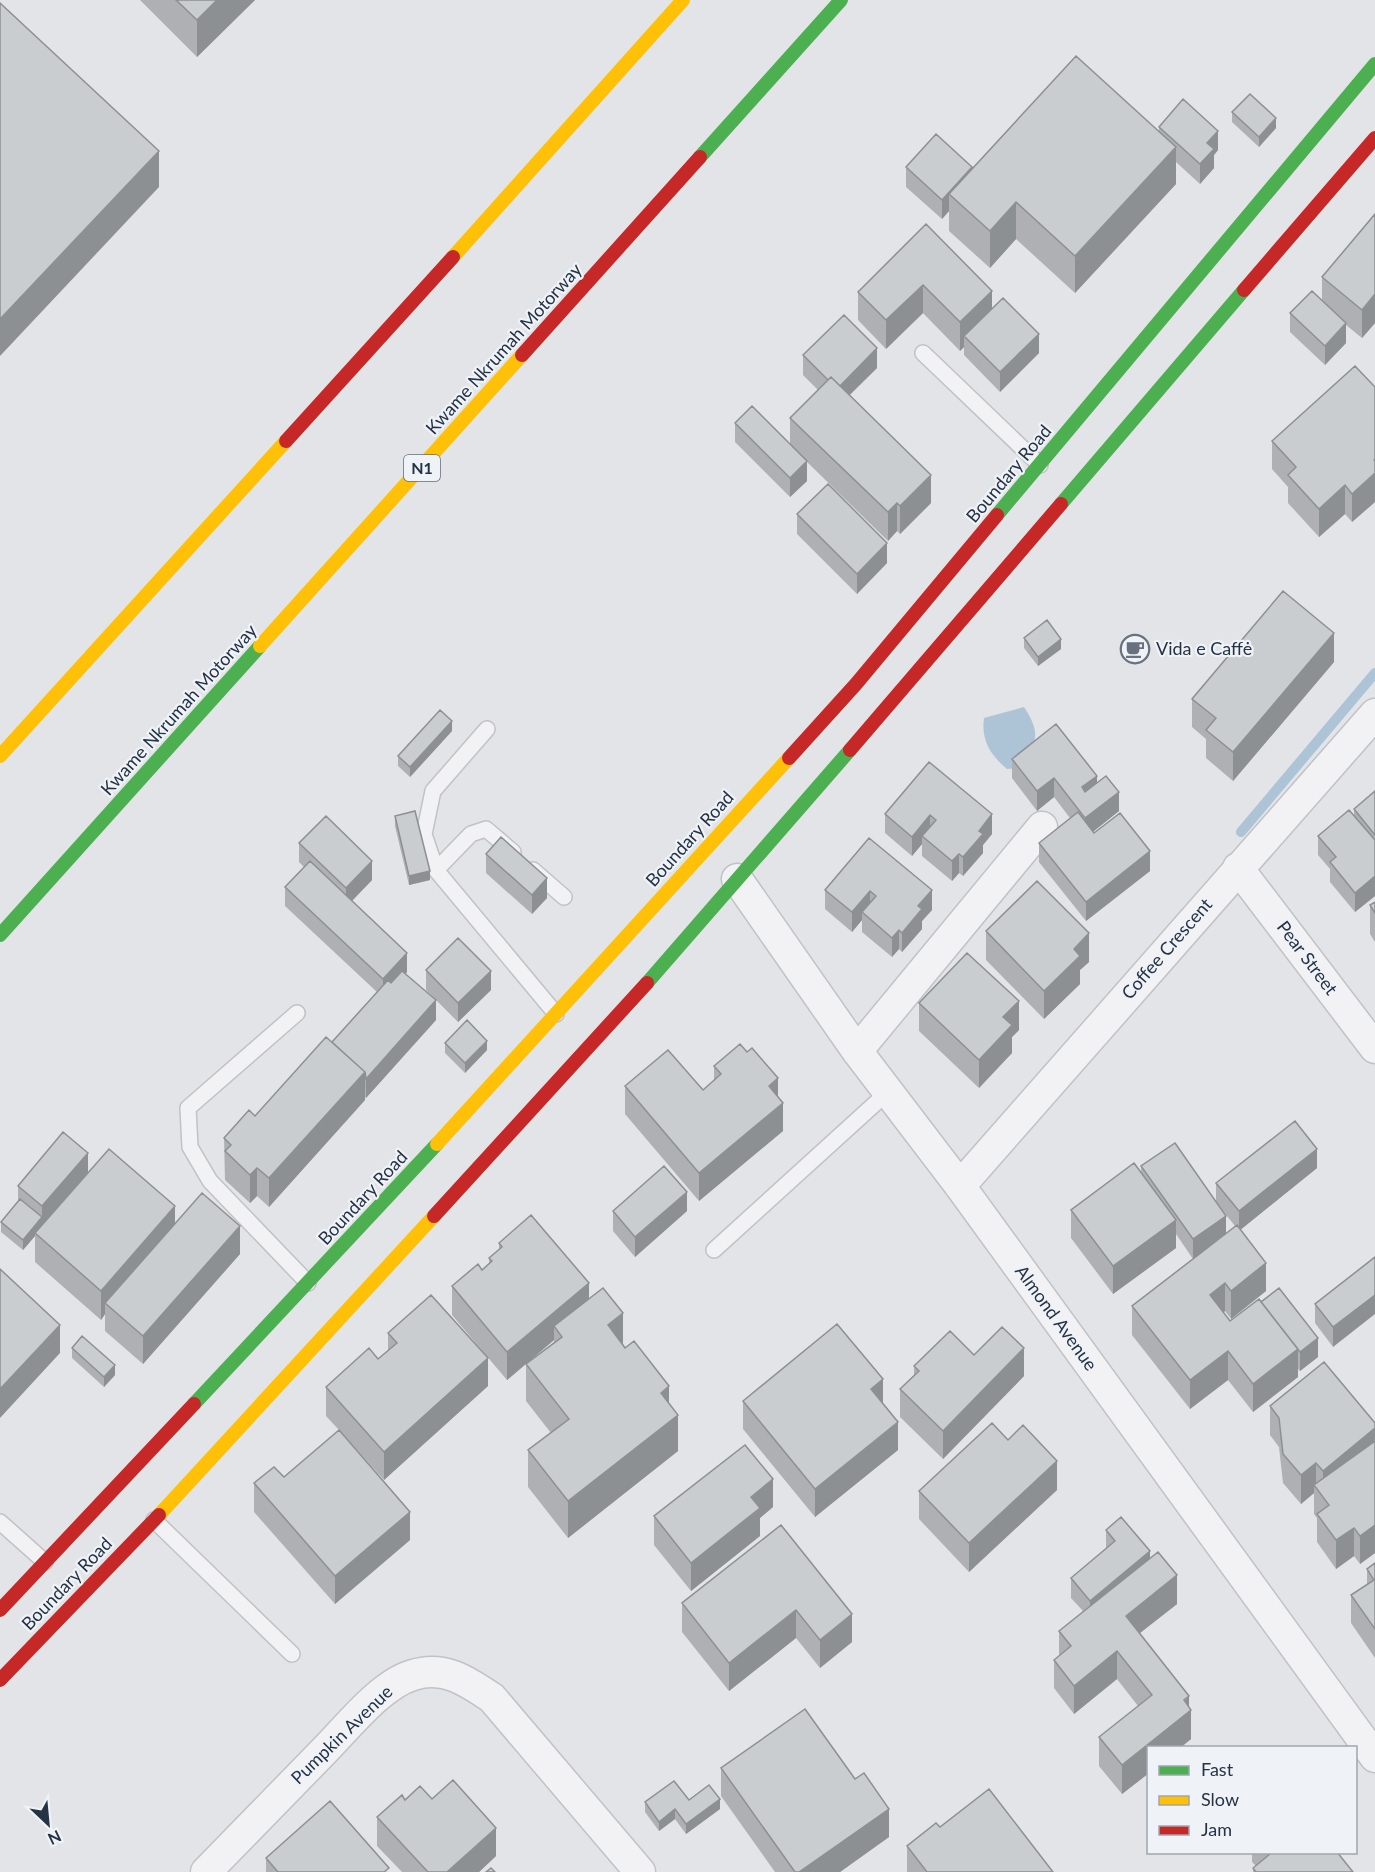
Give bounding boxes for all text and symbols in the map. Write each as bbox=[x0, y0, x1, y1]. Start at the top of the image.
street label: Kwame Nkrumah Motorway bbox=[421, 258, 586, 438]
street label: Boundary Road bbox=[961, 420, 1055, 527]
road number: N1 bbox=[404, 455, 440, 481]
street label: Kwame Nkrumah Motorway bbox=[96, 619, 261, 799]
cafe icon: Vida e Caffė bbox=[1119, 633, 1151, 665]
place label: Vida e Caffė bbox=[1156, 637, 1252, 659]
street label: Boundary Road bbox=[641, 786, 738, 891]
street label: Coffee Crescent bbox=[1116, 893, 1217, 1003]
street label: Pear Street bbox=[1273, 916, 1343, 999]
street label: Boundary Road bbox=[313, 1146, 411, 1249]
street label: Almond Avenue bbox=[1011, 1260, 1102, 1374]
street label: Boundary Road bbox=[16, 1532, 116, 1634]
street label: Pumpkin Avenue bbox=[286, 1680, 397, 1788]
legend bbox=[1147, 1746, 1357, 1854]
text: Fast bbox=[1201, 1758, 1234, 1780]
text: Slow bbox=[1201, 1788, 1239, 1810]
north arrow bbox=[18, 1794, 78, 1854]
text: Jam bbox=[1201, 1818, 1232, 1840]
text: N bbox=[45, 1827, 64, 1849]

